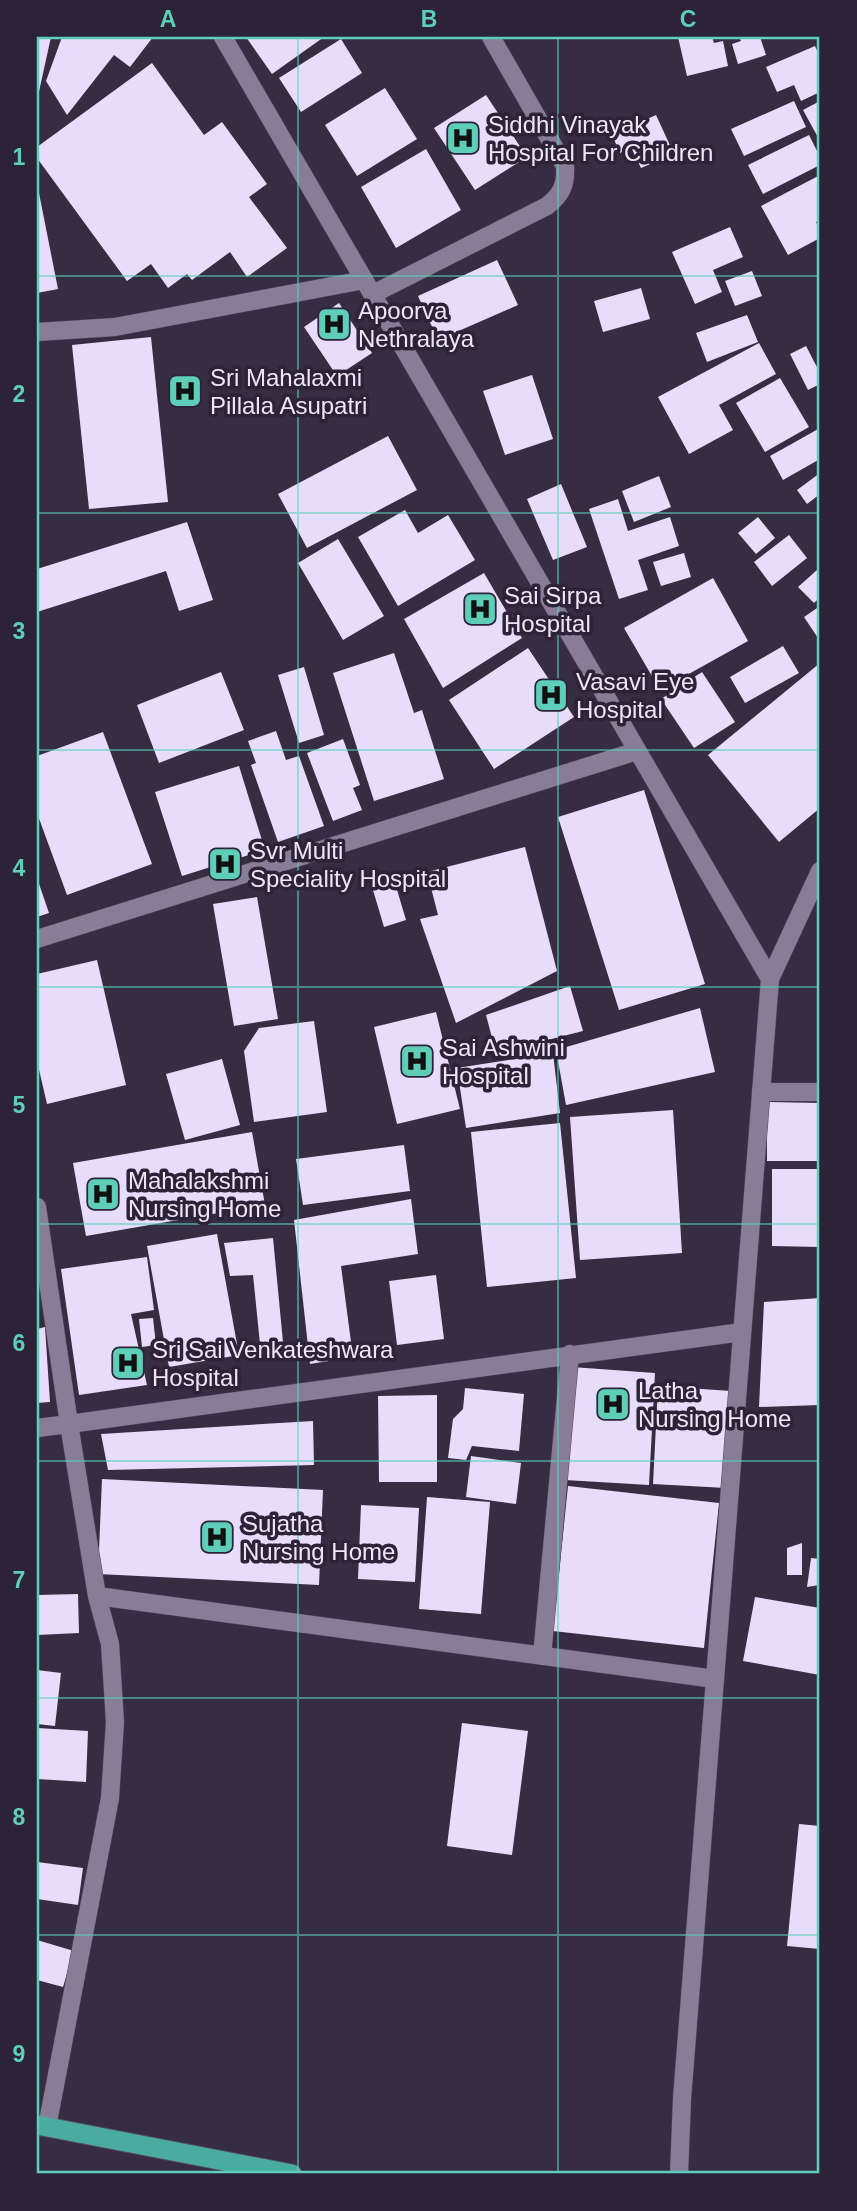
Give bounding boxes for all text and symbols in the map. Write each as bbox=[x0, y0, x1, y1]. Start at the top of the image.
text: A bbox=[160, 6, 176, 32]
text: B bbox=[421, 6, 437, 32]
text: C bbox=[680, 6, 696, 32]
place label: Siddhi Vinayak Hospital For Children bbox=[488, 111, 713, 166]
hospital icon: Siddhi Vinayak Hospital For Children bbox=[444, 119, 482, 157]
text: 1 bbox=[13, 144, 26, 170]
place label: Apoorva Nethralaya bbox=[358, 297, 475, 352]
hospital icon: Apoorva Nethralaya bbox=[315, 305, 353, 343]
place label: Sri Mahalaxmi Pillala Asupatri bbox=[210, 364, 367, 419]
hospital icon: Sri Mahalaxmi Pillala Asupatri bbox=[166, 372, 204, 410]
text: 2 bbox=[13, 381, 25, 407]
place label: Sai Sirpa Hospital bbox=[504, 582, 602, 637]
hospital icon: Sai Sirpa Hospital bbox=[461, 590, 499, 628]
text: 3 bbox=[13, 618, 25, 644]
place label: Vasavi Eye Hospital bbox=[576, 668, 694, 723]
hospital icon: Vasavi Eye Hospital bbox=[532, 676, 570, 714]
place label: Svr Multi Speciality Hospital bbox=[250, 837, 446, 892]
hospital icon: Svr Multi Speciality Hospital bbox=[206, 845, 244, 883]
text: 4 bbox=[13, 855, 26, 881]
place label: Sai Ashwini Hospital bbox=[442, 1034, 565, 1089]
hospital icon: Sai Ashwini Hospital bbox=[398, 1042, 436, 1080]
text: 5 bbox=[13, 1092, 26, 1118]
place label: Mahalakshmi Nursing Home bbox=[128, 1167, 281, 1222]
hospital icon: Mahalakshmi Nursing Home bbox=[84, 1175, 122, 1213]
text: 6 bbox=[13, 1330, 25, 1356]
place label: Sri Sai Venkateshwara Hospital bbox=[152, 1336, 394, 1391]
hospital icon: Sri Sai Venkateshwara Hospital bbox=[109, 1344, 147, 1382]
place label: Latha Nursing Home bbox=[638, 1377, 791, 1432]
hospital icon: Latha Nursing Home bbox=[594, 1385, 632, 1423]
place label: Sujatha Nursing Home bbox=[242, 1510, 395, 1565]
hospital icon: Sujatha Nursing Home bbox=[198, 1518, 236, 1556]
text: 7 bbox=[13, 1567, 25, 1593]
text: 8 bbox=[13, 1804, 26, 1830]
text: 9 bbox=[13, 2041, 25, 2067]

